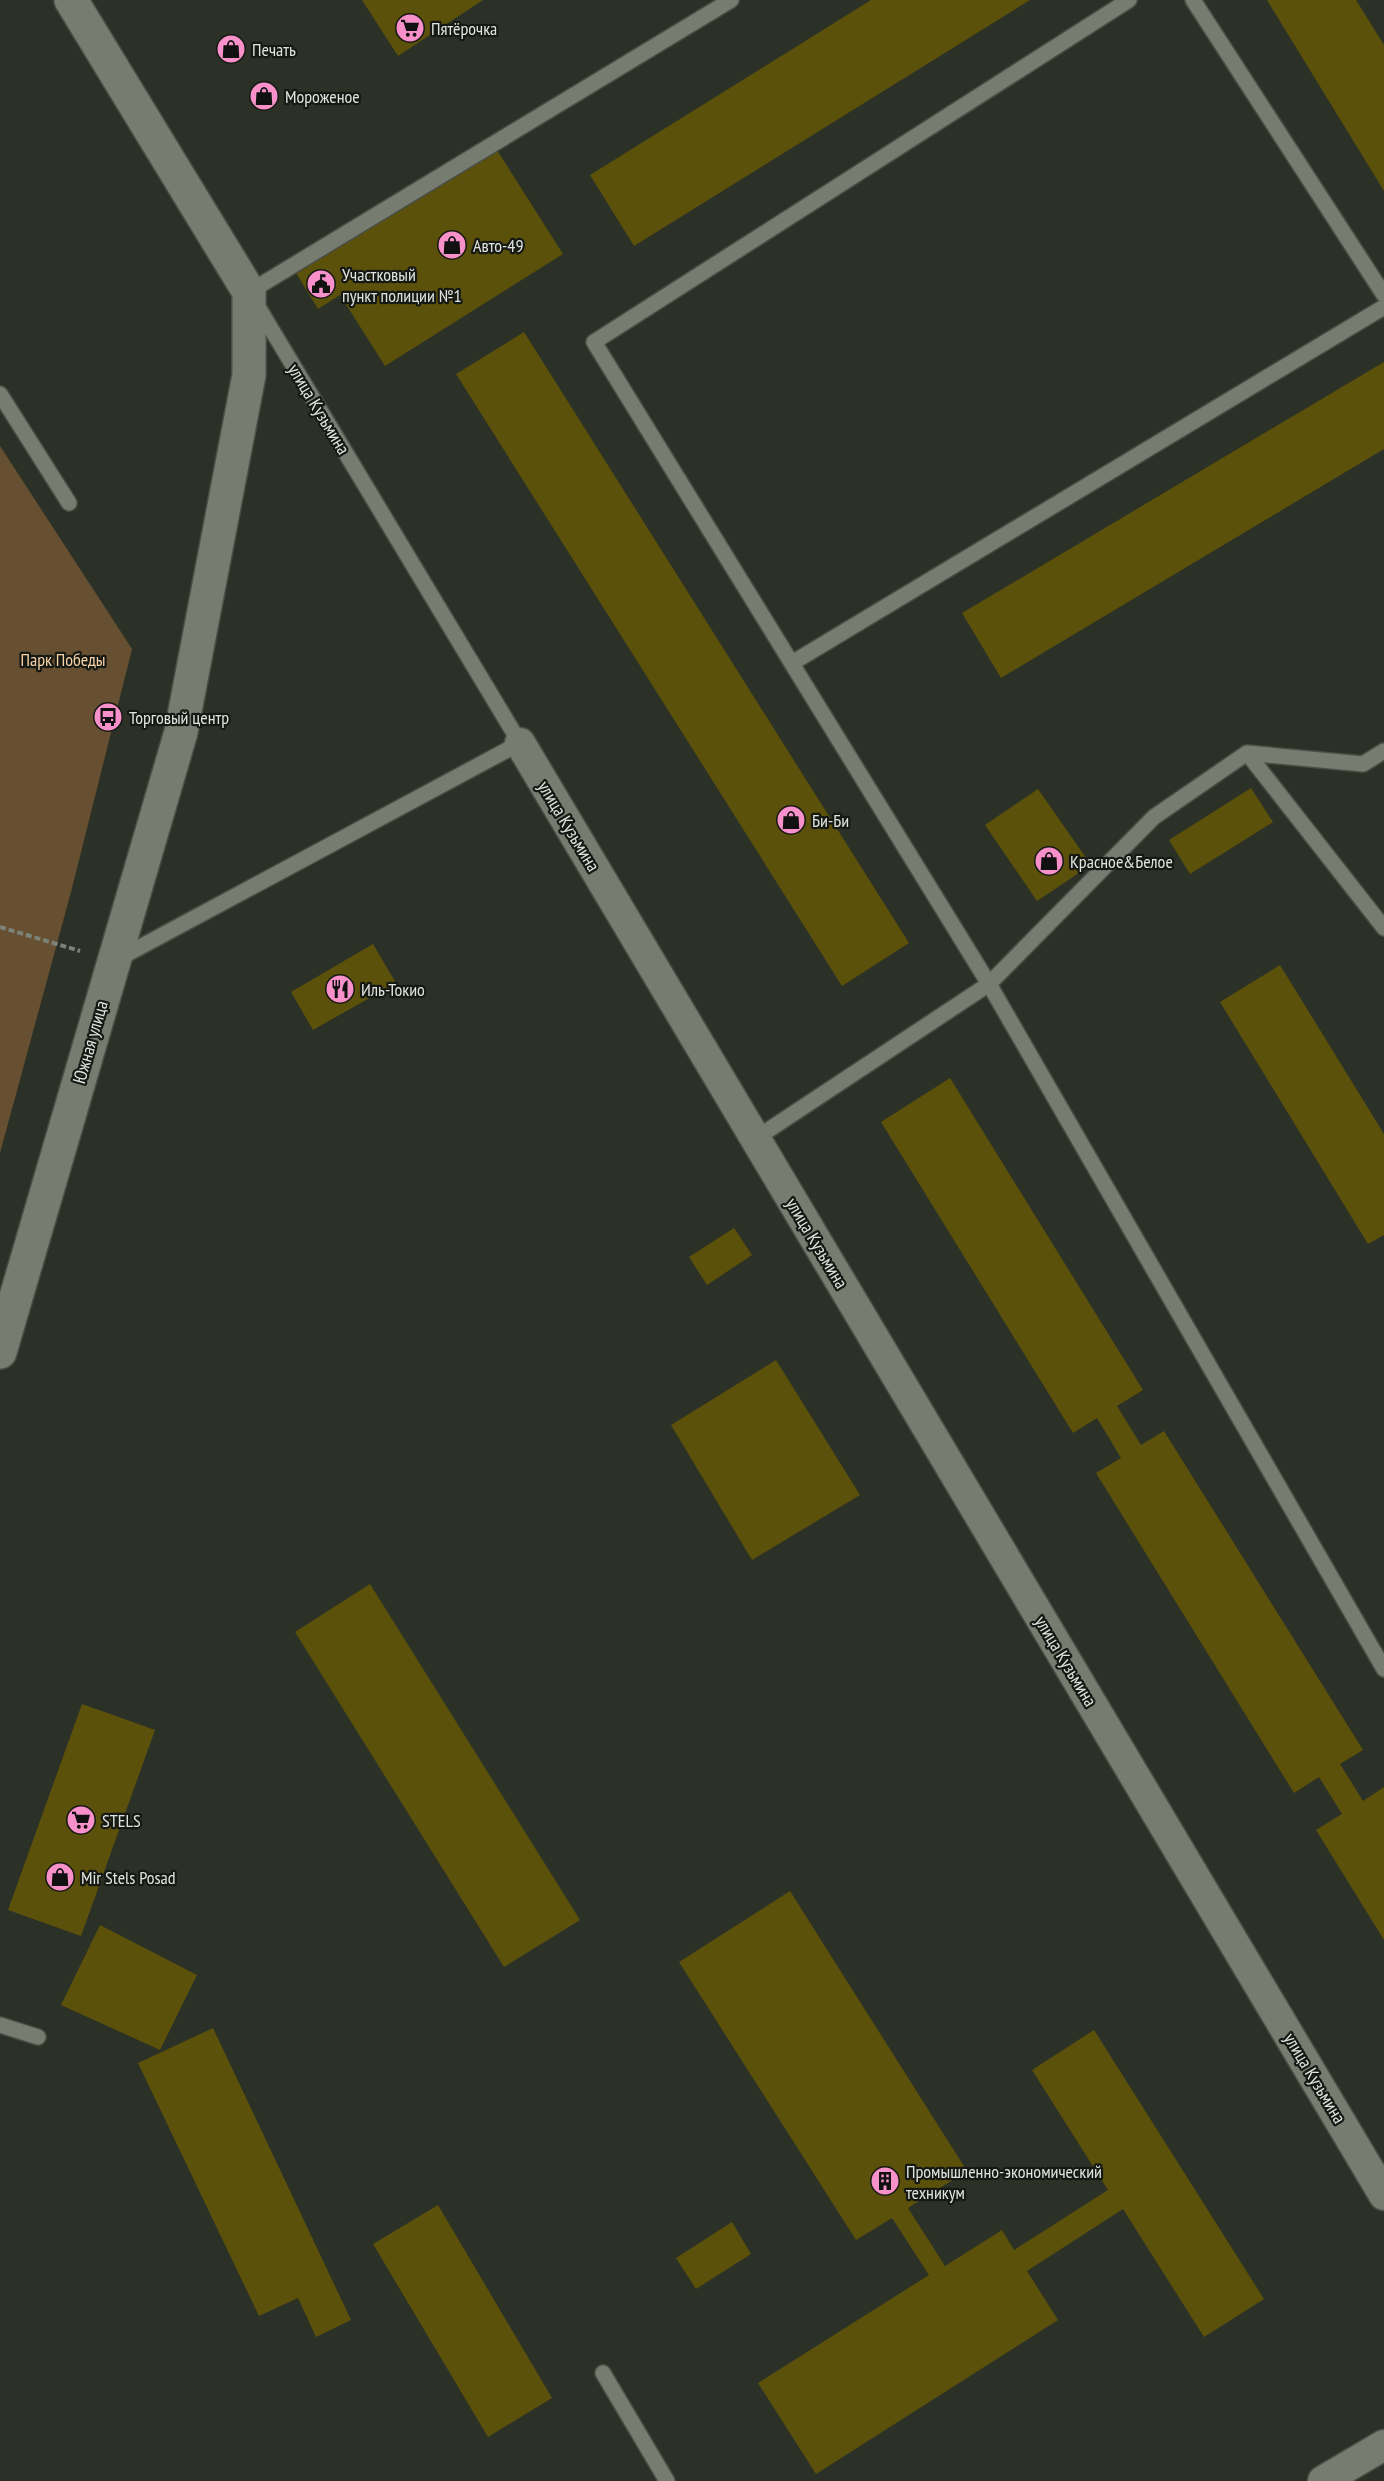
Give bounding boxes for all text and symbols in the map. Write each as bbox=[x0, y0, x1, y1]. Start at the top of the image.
supermarket icon: Пятёрочка bbox=[394, 12, 426, 44]
place label: Пятёрочка bbox=[431, 17, 497, 40]
shop icon: Печать bbox=[215, 33, 247, 65]
place label: Печать bbox=[252, 38, 296, 61]
shop icon: Мороженое bbox=[248, 80, 280, 112]
place label: Мороженое bbox=[285, 85, 360, 108]
shop icon: Авто-49 bbox=[436, 229, 468, 261]
place label: Авто-49 bbox=[473, 234, 524, 257]
place label: Участковый пункт полиции №1 bbox=[342, 263, 462, 307]
public building icon: Участковый пункт полиции №1 bbox=[305, 268, 337, 300]
street label: улица Кузьмина bbox=[283, 359, 355, 459]
park label: Парк Победы bbox=[20, 648, 106, 671]
bus stop icon: Торговый центр bbox=[92, 701, 124, 733]
place label: Торговый центр bbox=[129, 706, 229, 729]
street label: улица Кузьмина bbox=[533, 776, 605, 876]
shop icon: Би-Би bbox=[775, 804, 807, 836]
place label: Би-Би bbox=[812, 809, 849, 832]
shop icon: Красное&Белое bbox=[1033, 845, 1065, 877]
place label: Красное&Белое bbox=[1070, 850, 1173, 873]
restaurant icon: Иль-Токио bbox=[324, 973, 356, 1005]
place label: Иль-Токио bbox=[361, 978, 425, 1001]
street label: Южная улица bbox=[67, 998, 113, 1086]
street label: улица Кузьмина bbox=[781, 1193, 853, 1293]
street label: улица Кузьмина bbox=[1030, 1611, 1102, 1711]
supermarket icon: STELS bbox=[65, 1804, 97, 1836]
place label: STELS bbox=[102, 1809, 141, 1832]
shop icon: Mir Stels Posad bbox=[44, 1861, 76, 1893]
place label: Mir Stels Posad bbox=[81, 1866, 176, 1889]
street label: улица Кузьмина bbox=[1279, 2028, 1351, 2128]
place label: Промышленно-экономический техникум bbox=[906, 2160, 1102, 2204]
building icon: Промышленно-экономический техникум bbox=[869, 2165, 901, 2197]

